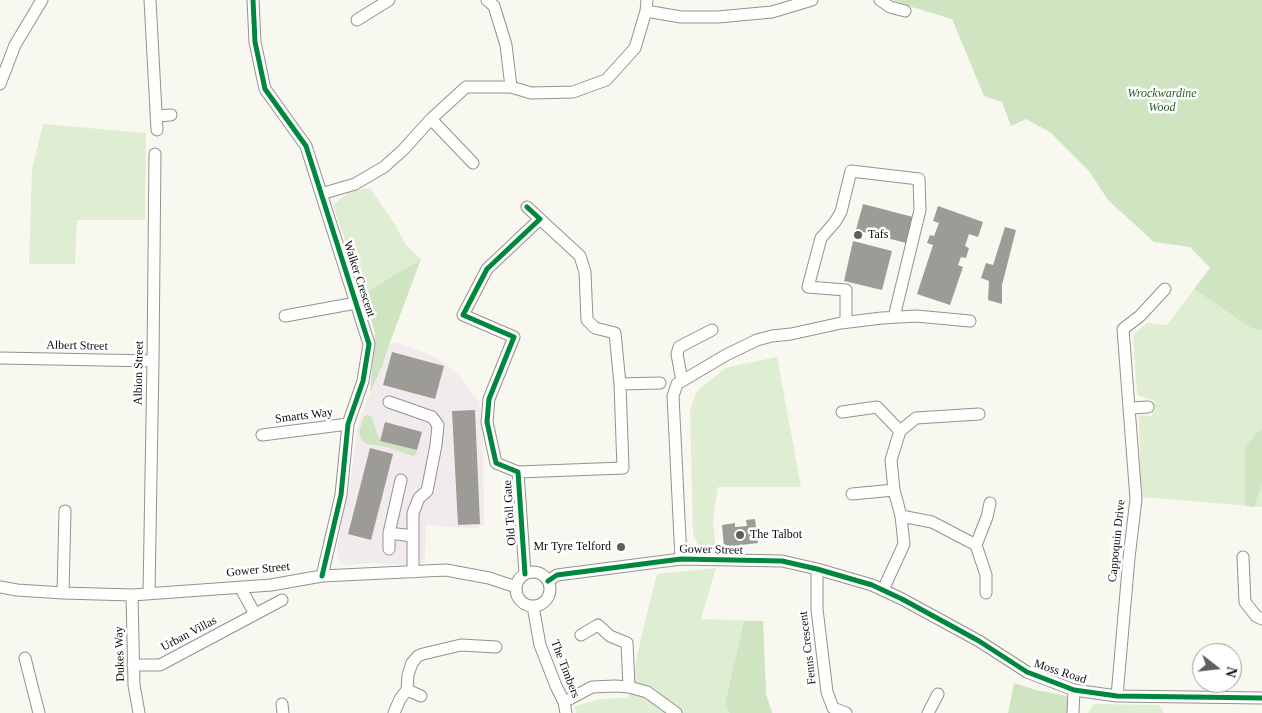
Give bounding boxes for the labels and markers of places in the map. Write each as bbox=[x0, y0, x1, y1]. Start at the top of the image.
place label: Tafs bbox=[868, 228, 888, 242]
marker: Tafs bbox=[852, 229, 864, 241]
place label: The Talbot bbox=[750, 528, 802, 542]
marker: The Talbot bbox=[734, 529, 746, 541]
place label: Mr Tyre Telford bbox=[533, 540, 611, 554]
marker: Mr Tyre Telford bbox=[615, 541, 627, 553]

